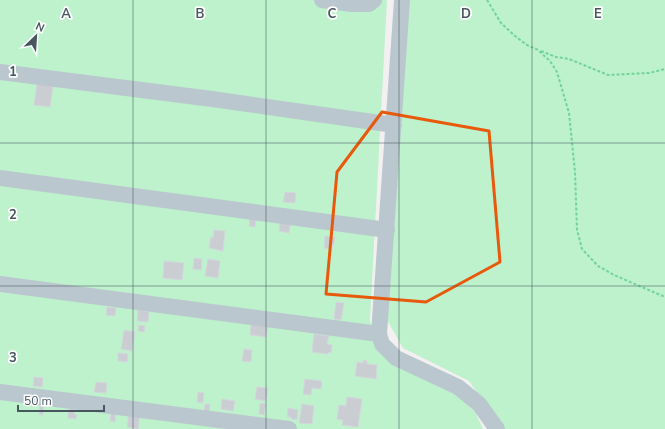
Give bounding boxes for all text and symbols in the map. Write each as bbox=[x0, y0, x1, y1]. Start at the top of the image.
text: A bbox=[61, 5, 71, 23]
text: B bbox=[196, 5, 205, 23]
text: C bbox=[328, 5, 337, 23]
text: D bbox=[461, 5, 471, 23]
text: E bbox=[594, 5, 602, 23]
north arrow bbox=[16, 16, 56, 56]
text: N bbox=[33, 19, 47, 36]
text: 1 bbox=[9, 63, 17, 81]
text: 2 bbox=[9, 206, 17, 224]
text: 3 bbox=[9, 349, 17, 367]
scale bar bbox=[18, 387, 104, 413]
text: 50 m bbox=[24, 393, 52, 409]

